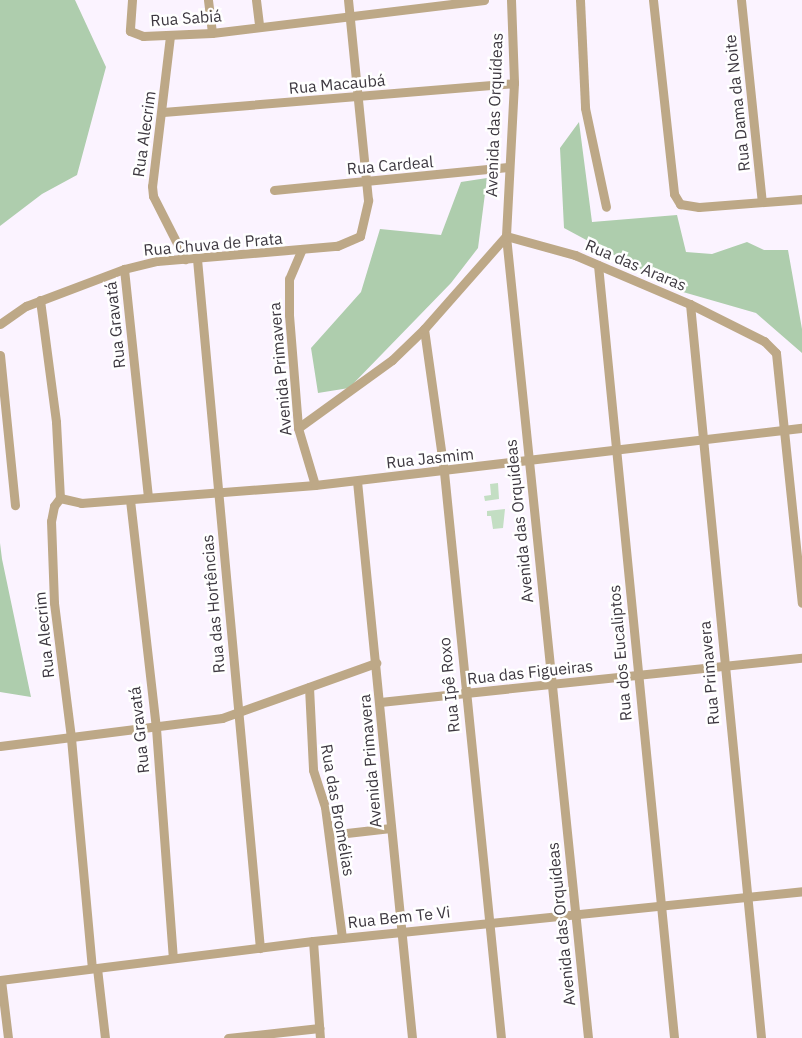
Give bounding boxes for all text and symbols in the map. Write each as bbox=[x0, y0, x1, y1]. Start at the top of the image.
street label: Rua Sabiá bbox=[150, 6, 222, 30]
street label: Avenida das Orquídeas bbox=[482, 33, 506, 197]
street label: Rua Dama da Noite bbox=[720, 34, 754, 172]
street label: Rua Macaubá bbox=[288, 70, 386, 98]
street label: Rua Alecrim bbox=[128, 90, 160, 178]
street label: Rua Cardeal bbox=[346, 152, 434, 178]
street label: Rua Chuva de Prata bbox=[143, 228, 283, 260]
street label: Rua das Araras bbox=[583, 235, 689, 295]
street label: Rua Gravatá bbox=[101, 281, 129, 369]
street label: Avenida Primavera bbox=[265, 302, 295, 436]
street label: Avenida das Orquídeas bbox=[501, 438, 537, 604]
street label: Rua Jasmim bbox=[385, 444, 475, 472]
street label: Rua das Hortências bbox=[197, 534, 229, 674]
street label: Rua dos Eucaliptos bbox=[604, 584, 636, 722]
street label: Rua Alecrim bbox=[30, 591, 58, 679]
street label: Rua Primavera bbox=[695, 620, 723, 726]
street label: Rua Ipê Roxo bbox=[434, 636, 464, 734]
street label: Rua das Figueiras bbox=[466, 656, 594, 688]
street label: Rua Gravatá bbox=[125, 686, 153, 774]
street label: Avenida Primavera bbox=[355, 694, 385, 828]
street label: Rua das Bromélias bbox=[317, 743, 359, 877]
street label: Avenida das Orquídeas bbox=[543, 841, 579, 1007]
street label: Rua Bem Te Vi bbox=[347, 902, 451, 932]

